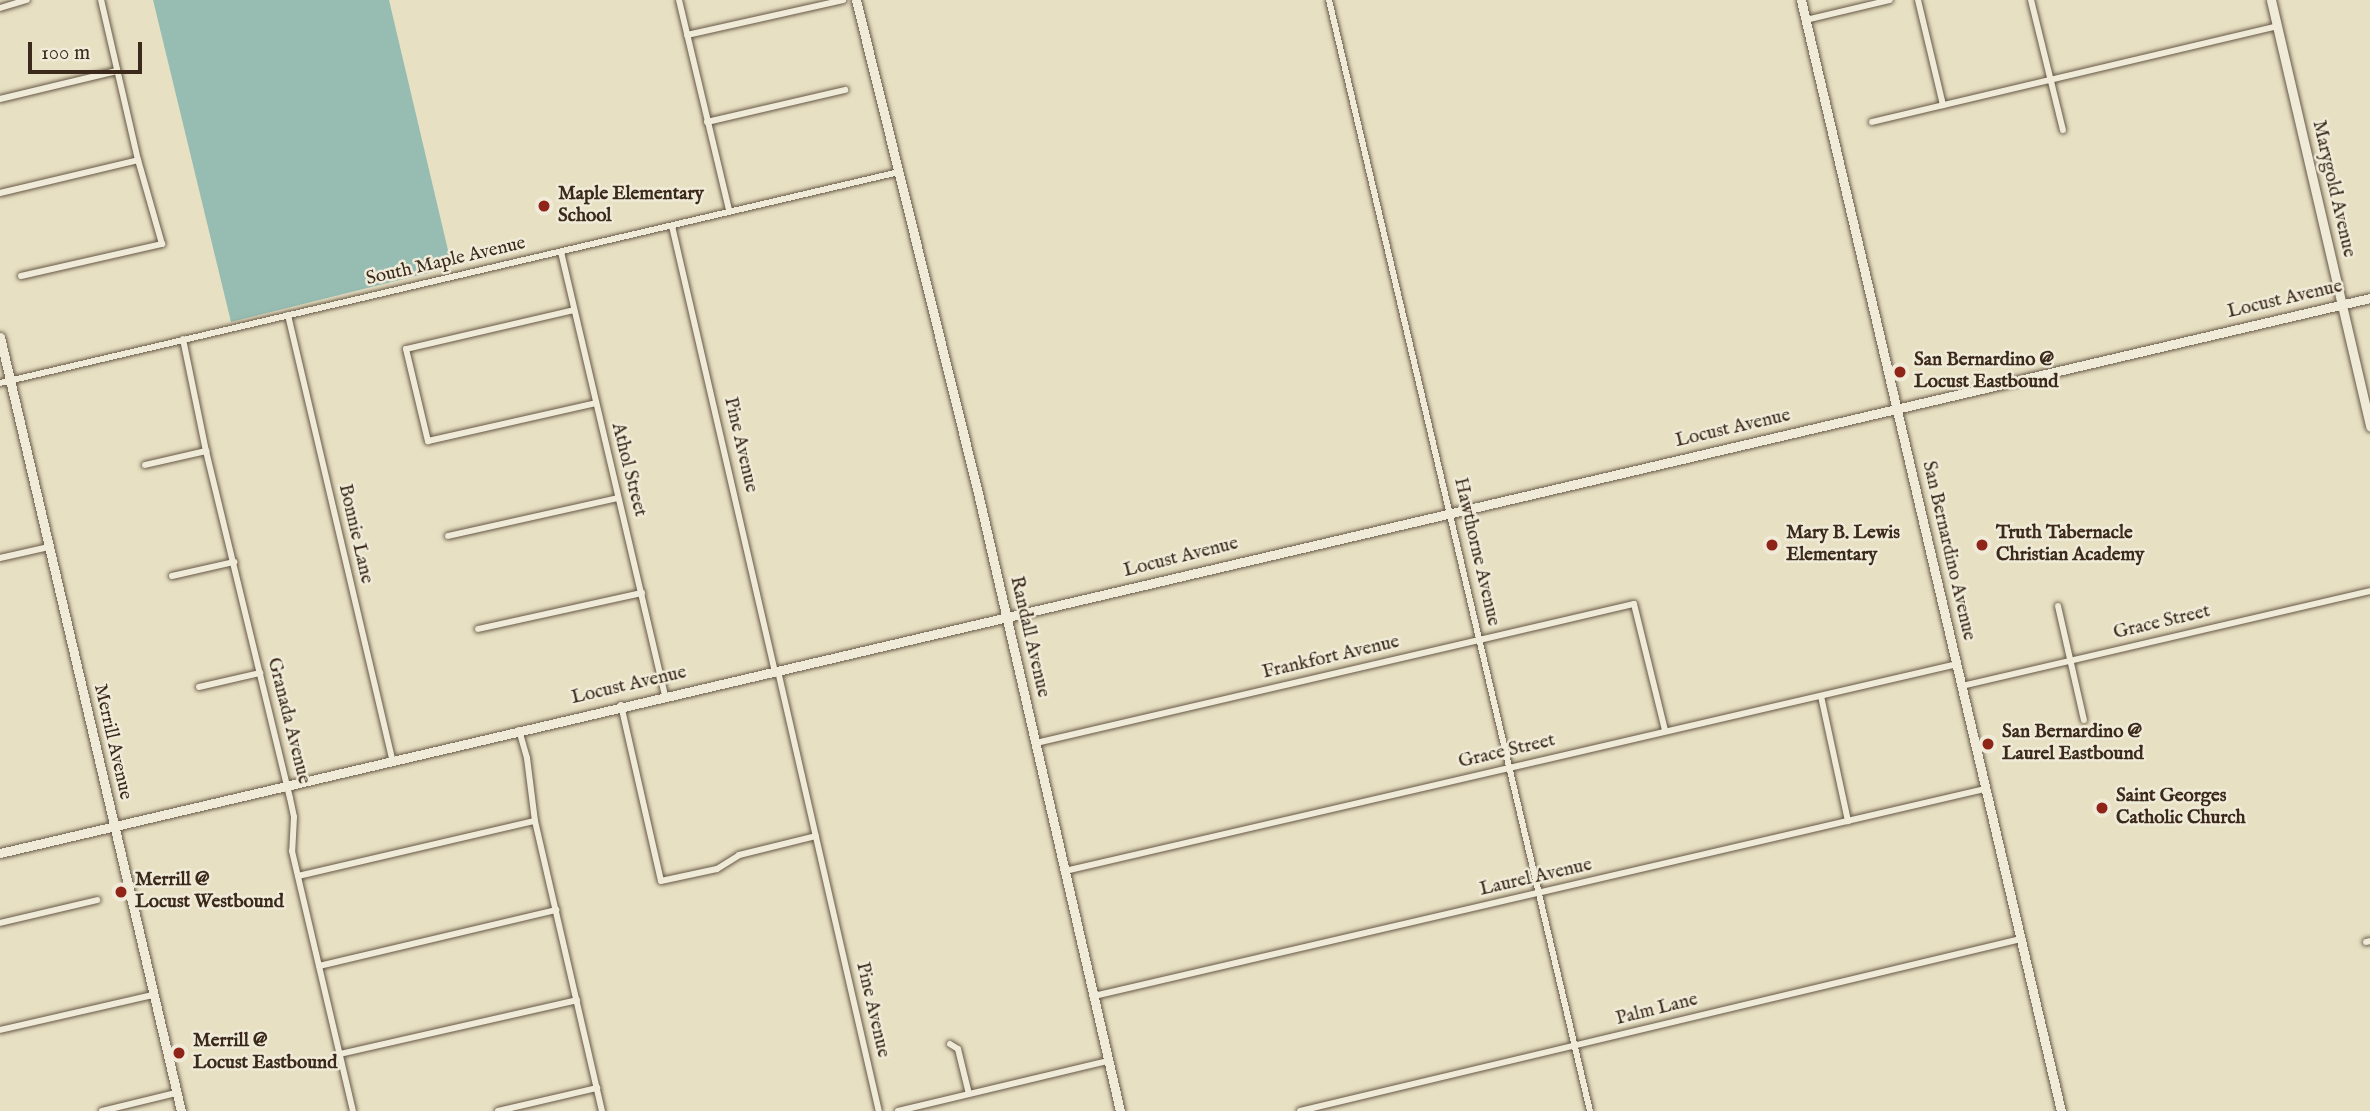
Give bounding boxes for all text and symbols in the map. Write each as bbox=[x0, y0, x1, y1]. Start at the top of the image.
scale bar bbox=[32, 28, 145, 72]
text: 100 m bbox=[41, 40, 90, 67]
street label: Marygold Avenue bbox=[2306, 118, 2360, 260]
place label: Maple Elementary School bbox=[558, 184, 704, 228]
marker: Maple Elementary School bbox=[536, 198, 552, 214]
street label: South Maple Avenue bbox=[364, 233, 528, 291]
street label: Locust Avenue bbox=[2225, 276, 2345, 324]
place label: San Bernardino @ Locust Eastbound bbox=[1914, 350, 2058, 394]
marker: San Bernardino @ Locust Eastbound bbox=[1892, 364, 1908, 380]
street label: Pine Avenue bbox=[718, 395, 762, 495]
street label: Locust Avenue bbox=[1673, 405, 1793, 453]
street label: Athol Street bbox=[605, 421, 651, 519]
street label: San Bernardino Avenue bbox=[1916, 459, 1980, 643]
street label: Hawthorne Avenue bbox=[1448, 476, 1504, 628]
street label: Bonnie Lane bbox=[332, 482, 378, 586]
place label: Mary B. Lewis Elementary bbox=[1786, 523, 1900, 567]
place label: Truth Tabernacle Christian Academy bbox=[1996, 523, 2144, 567]
street label: Locust Avenue bbox=[1121, 533, 1241, 583]
marker: Mary B. Lewis Elementary bbox=[1764, 537, 1780, 553]
marker: Truth Tabernacle Christian Academy bbox=[1974, 537, 1990, 553]
street label: Randall Avenue bbox=[1004, 574, 1054, 700]
street label: Grace Street bbox=[2111, 601, 2213, 645]
street label: Frankfort Avenue bbox=[1260, 631, 1402, 685]
street label: Granada Avenue bbox=[261, 656, 315, 786]
street label: Locust Avenue bbox=[569, 662, 689, 710]
street label: Merrill Avenue bbox=[88, 682, 136, 802]
place label: San Bernardino @ Laurel Eastbound bbox=[2002, 722, 2144, 766]
street label: Grace Street bbox=[1456, 730, 1558, 774]
marker: San Bernardino @ Laurel Eastbound bbox=[1980, 736, 1996, 752]
place label: Saint Georges Catholic Church bbox=[2116, 786, 2246, 830]
marker: Saint Georges Catholic Church bbox=[2094, 800, 2110, 816]
street label: Laurel Avenue bbox=[1478, 854, 1594, 902]
place label: Merrill @ Locust Westbound bbox=[135, 870, 284, 914]
marker: Merrill @ Locust Westbound bbox=[113, 884, 129, 900]
street label: Pine Avenue bbox=[850, 960, 894, 1060]
street label: Palm Lane bbox=[1614, 989, 1700, 1031]
place label: Merrill @ Locust Eastbound bbox=[193, 1031, 337, 1075]
marker: Merrill @ Locust Eastbound bbox=[171, 1045, 187, 1061]

